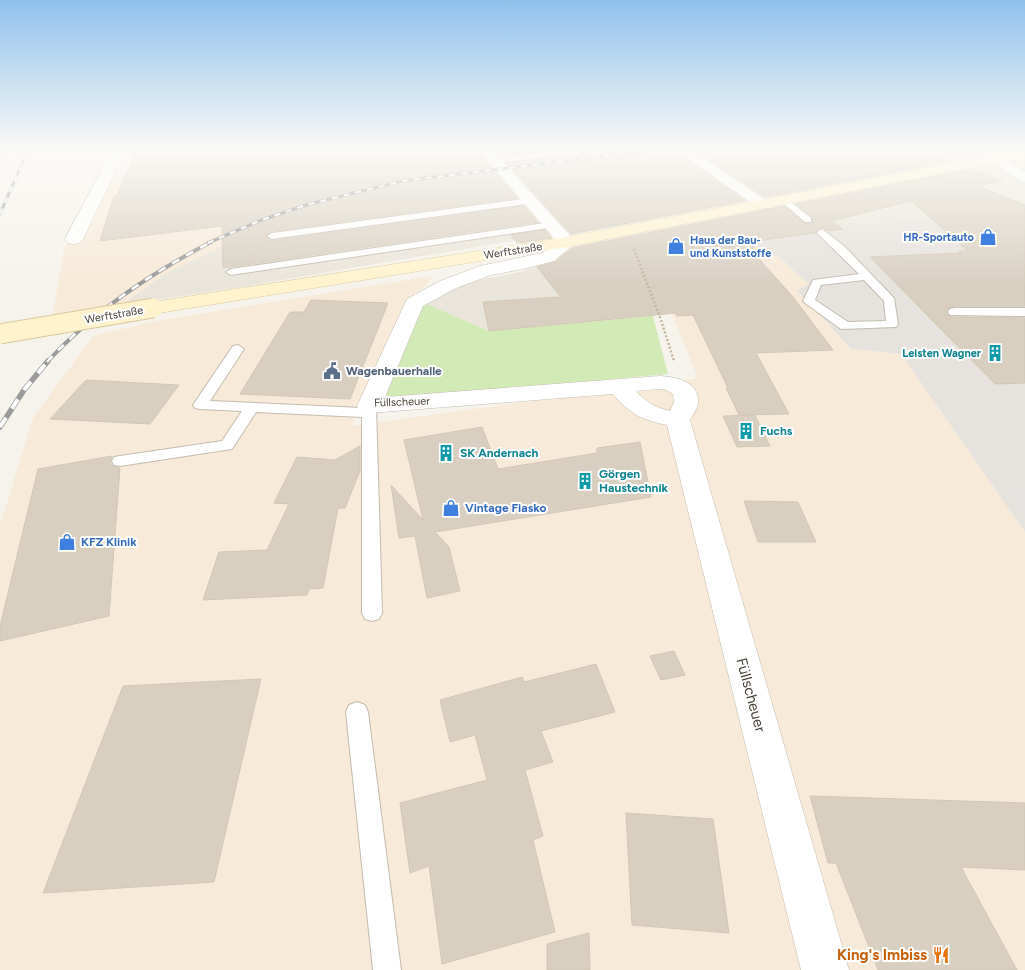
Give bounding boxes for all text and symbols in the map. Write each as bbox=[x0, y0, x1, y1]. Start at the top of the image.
shop icon: HR-Sportauto bbox=[978, 227, 998, 247]
place label: HR-Sportauto bbox=[903, 231, 975, 244]
place label: Haus der Bau- und Kunststoffe bbox=[690, 234, 771, 260]
shop icon: Haus der Bau- und Kunststoffe bbox=[666, 236, 686, 256]
street label: Werftstraße bbox=[483, 240, 543, 262]
street label: Werftstraße bbox=[84, 303, 144, 327]
building icon: Leisten Wagner bbox=[985, 343, 1005, 363]
place label: Leisten Wagner bbox=[902, 347, 982, 360]
public building icon: Wagenbauerhalle bbox=[322, 361, 342, 381]
place label: Wagenbauerhalle bbox=[346, 364, 442, 378]
street label: Füllscheuer bbox=[374, 395, 430, 409]
building icon: Fuchs bbox=[736, 421, 756, 441]
place label: Fuchs bbox=[760, 424, 793, 438]
building icon: SK Andernach bbox=[436, 443, 456, 463]
place label: SK Andernach bbox=[460, 446, 539, 460]
place label: Görgen Haustechnik bbox=[599, 467, 669, 495]
building icon: Görgen Haustechnik bbox=[575, 471, 595, 491]
shop icon: Vintage Fiasko bbox=[441, 498, 461, 518]
place label: Vintage Fiasko bbox=[465, 501, 546, 515]
shop icon: KFZ Klinik bbox=[57, 532, 77, 552]
place label: KFZ Klinik bbox=[81, 535, 137, 549]
street label: Füllscheuer bbox=[732, 656, 770, 734]
restaurant icon: King's Imbiss bbox=[931, 945, 951, 965]
place label: King's Imbiss bbox=[837, 946, 927, 964]

